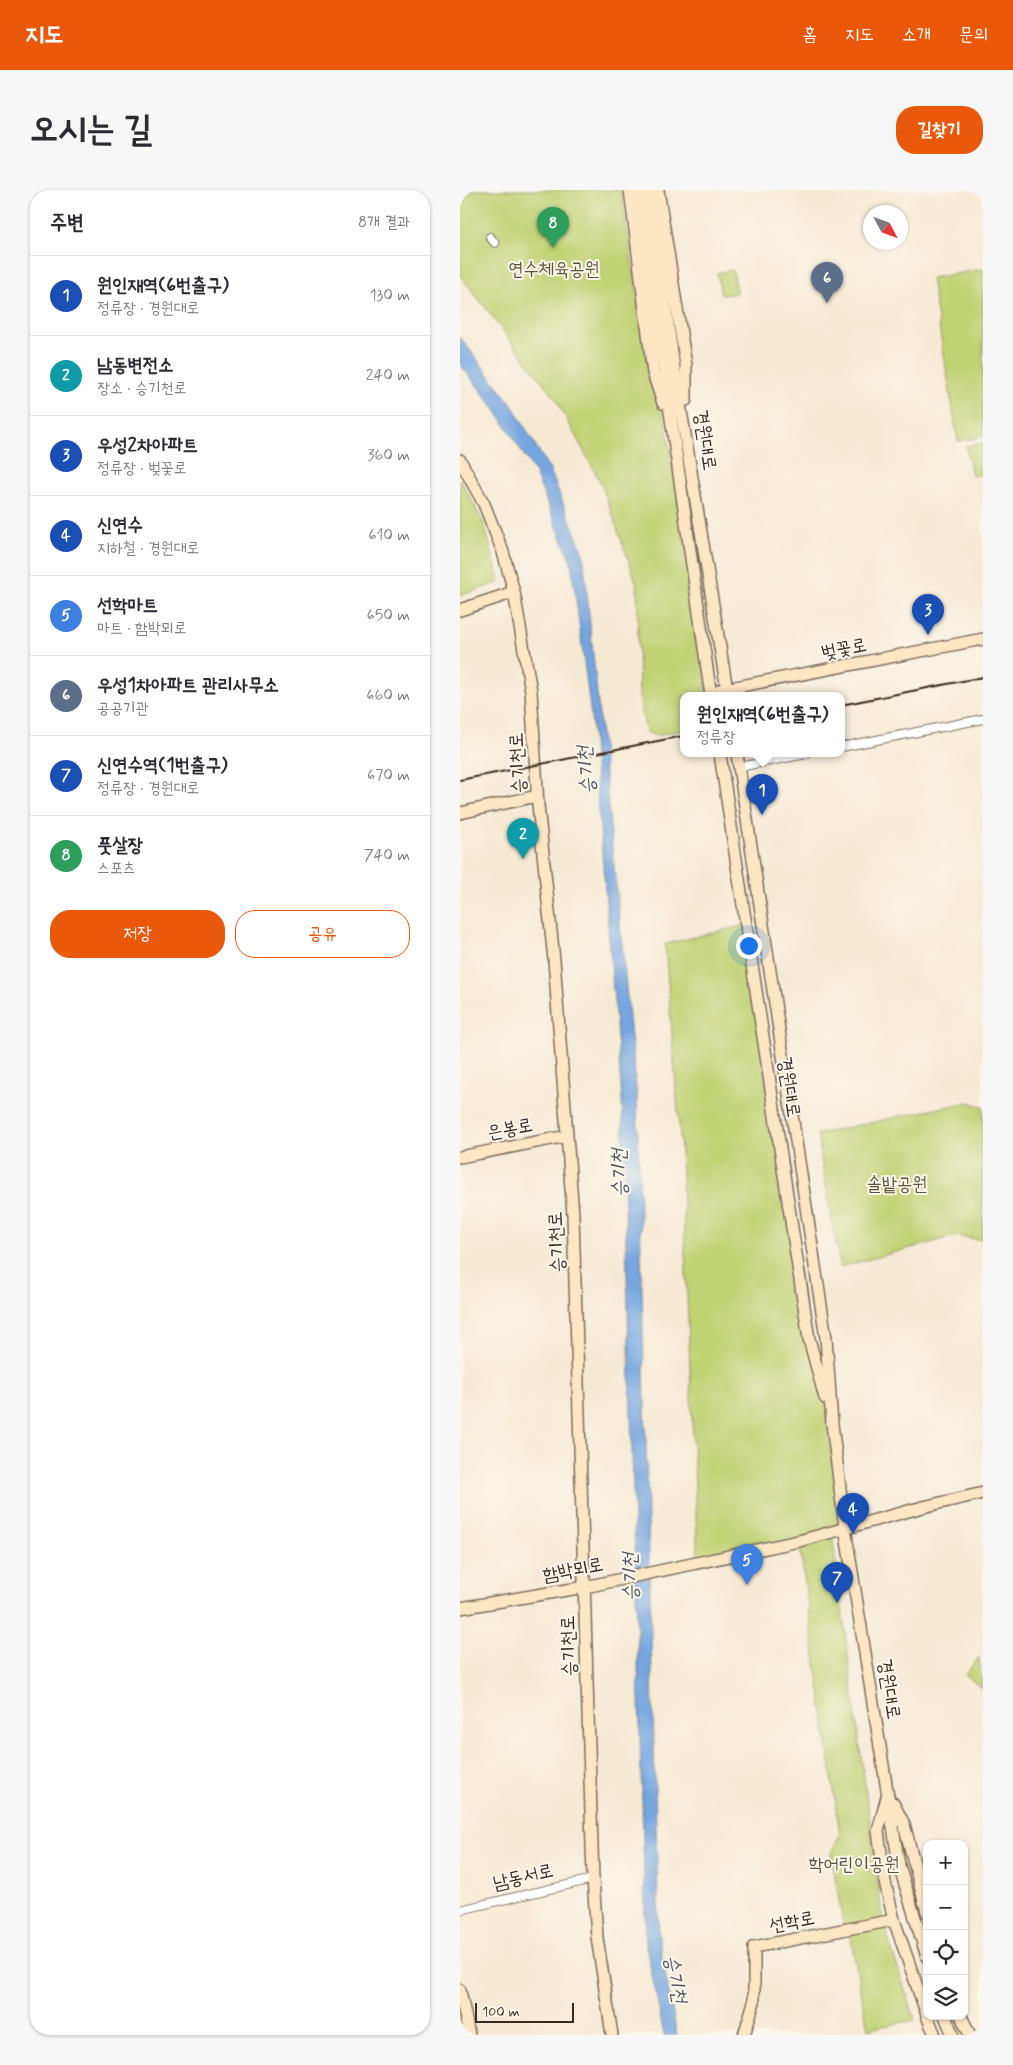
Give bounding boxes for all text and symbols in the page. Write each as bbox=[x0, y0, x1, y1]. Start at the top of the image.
text: 지도 bbox=[25, 20, 64, 51]
text: 홈 bbox=[803, 23, 817, 47]
text: 지도 bbox=[845, 23, 874, 47]
text: 소개 bbox=[902, 23, 931, 47]
text: 문의 bbox=[959, 23, 988, 47]
button: 길찾기 bbox=[896, 106, 983, 154]
text: 오시는 길 bbox=[30, 107, 152, 153]
north arrow bbox=[863, 205, 908, 250]
pin: 8 bbox=[537, 207, 569, 248]
text: 주변 bbox=[50, 209, 84, 237]
text: 8개 결과 bbox=[358, 212, 410, 233]
park label: 연수체육공원 bbox=[508, 257, 600, 282]
pin: 6 bbox=[811, 262, 843, 303]
text: 원인재역(6번출구) bbox=[97, 273, 229, 298]
text: 1 bbox=[62, 285, 70, 306]
text: 130 m bbox=[369, 285, 410, 306]
text: 정류장 · 경원대로 bbox=[97, 298, 199, 319]
text: 남동변전소 bbox=[97, 353, 173, 378]
text: 2 bbox=[62, 365, 70, 386]
text: 240 m bbox=[366, 365, 410, 386]
text: 장소 · 승기천로 bbox=[97, 378, 187, 399]
street label: 경원대로 bbox=[688, 408, 722, 472]
text: 우성2차아파트 bbox=[97, 433, 198, 458]
text: 3 bbox=[62, 445, 70, 466]
text: 360 m bbox=[367, 445, 410, 466]
text: 정류장 · 벚꽃로 bbox=[97, 458, 187, 479]
text: 신연수 bbox=[97, 513, 143, 538]
text: 4 bbox=[61, 525, 71, 546]
text: 610 m bbox=[368, 525, 410, 546]
text: 지하철 · 경원대로 bbox=[97, 538, 199, 559]
text: 선학마트 bbox=[97, 593, 158, 618]
pin: 3 bbox=[912, 594, 944, 635]
text: 5 bbox=[61, 605, 71, 626]
text: 650 m bbox=[367, 605, 410, 626]
text: 마트 · 함박뫼로 bbox=[97, 618, 187, 639]
street label: 벚꽃로 bbox=[819, 632, 869, 666]
text: 우성1차아파트 관리사무소 bbox=[97, 673, 279, 698]
text: 6 bbox=[62, 685, 70, 706]
text: 660 m bbox=[366, 685, 410, 706]
popup bbox=[680, 692, 845, 757]
text: 공공기관 bbox=[97, 698, 149, 719]
text: 원인재역(6번출구) bbox=[697, 702, 828, 727]
text: 정류장 bbox=[697, 727, 735, 748]
street label: 승기천로 bbox=[504, 732, 532, 794]
water label: 승기천 bbox=[571, 743, 603, 795]
text: 신연수역(1번출구) bbox=[97, 753, 227, 778]
text: 7 bbox=[61, 765, 71, 786]
text: 670 m bbox=[367, 765, 410, 786]
pin: 1 bbox=[746, 774, 778, 815]
text: 정류장 · 경원대로 bbox=[97, 778, 199, 799]
pin: 2 bbox=[507, 818, 539, 859]
text: 풋살장 bbox=[97, 833, 143, 858]
text: 8 bbox=[61, 845, 71, 866]
text: 740 m bbox=[364, 845, 410, 866]
text: 스포츠 bbox=[97, 858, 136, 879]
button: 저장 bbox=[50, 910, 225, 958]
button: 공유 bbox=[235, 910, 410, 958]
your location bbox=[736, 933, 762, 959]
street label: 경원대로 bbox=[772, 1055, 806, 1119]
street label: 은봉로 bbox=[485, 1112, 535, 1146]
water label: 승기천 bbox=[606, 1147, 634, 1197]
park label: 솔밭공원 bbox=[866, 1172, 928, 1197]
street label: 승기천로 bbox=[543, 1211, 571, 1273]
pin: 4 bbox=[837, 1493, 869, 1534]
pin: 5 bbox=[731, 1544, 763, 1585]
water label: 승기천 bbox=[617, 1551, 645, 1601]
street label: 함박뫼로 bbox=[541, 1552, 605, 1588]
pin: 7 bbox=[821, 1562, 853, 1603]
street label: 승기천로 bbox=[555, 1615, 583, 1677]
street label: 경원대로 bbox=[872, 1657, 906, 1721]
map controls bbox=[923, 1840, 968, 2020]
button: + bbox=[923, 1840, 968, 1885]
park label: 학어린이공원 bbox=[808, 1852, 900, 1877]
street label: 남동서로 bbox=[490, 1858, 556, 1896]
button: − bbox=[923, 1885, 968, 1930]
street label: 선학로 bbox=[767, 1905, 817, 1939]
button: locate bbox=[923, 1930, 968, 1975]
water label: 승기천 bbox=[657, 1953, 693, 2007]
button: layers bbox=[923, 1975, 968, 2020]
scale bar bbox=[475, 2000, 574, 2023]
text: 100 m bbox=[482, 2003, 520, 2021]

